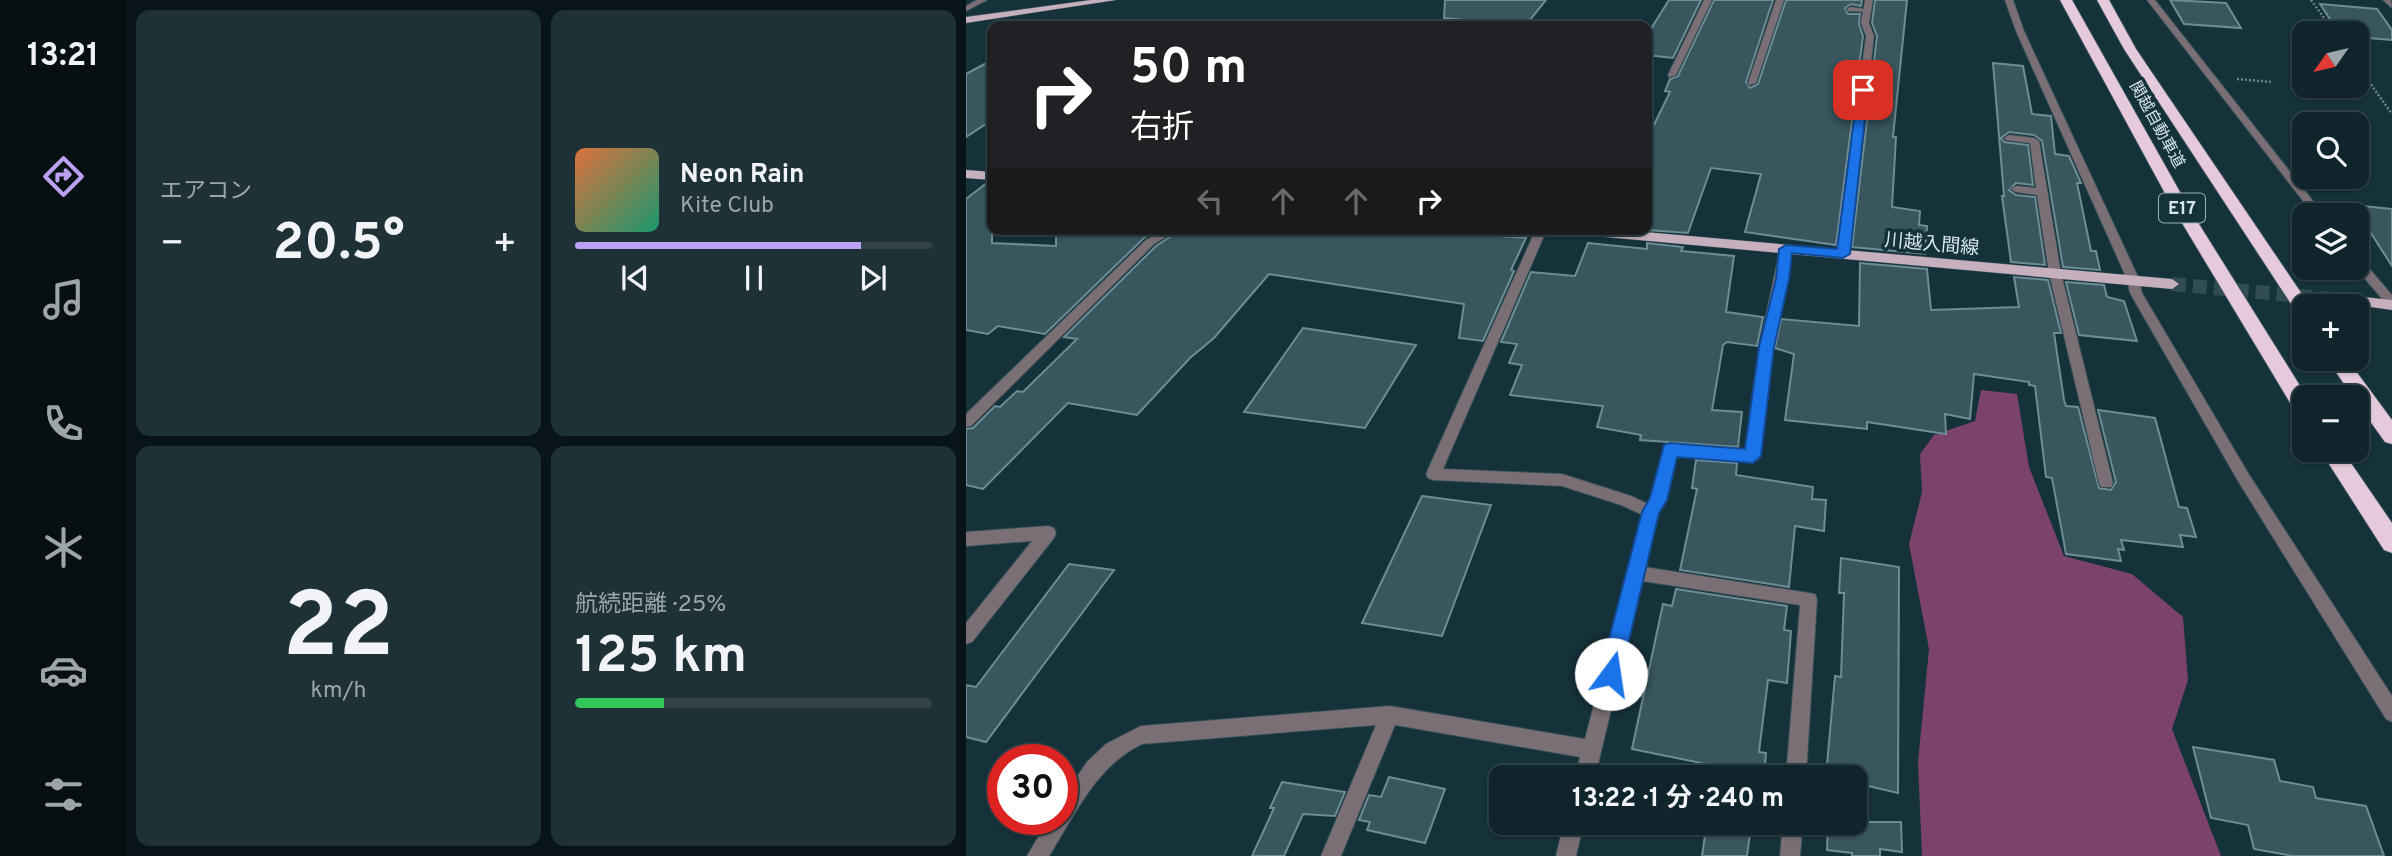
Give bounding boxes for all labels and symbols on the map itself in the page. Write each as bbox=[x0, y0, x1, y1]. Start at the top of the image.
north arrow bbox=[2292, 21, 2370, 98]
pin bbox=[1833, 60, 1893, 120]
street label: 関越自動車道 bbox=[2124, 78, 2188, 172]
road number: E17 bbox=[2159, 194, 2205, 223]
street label: 川越入間線 bbox=[1883, 229, 1980, 261]
position arrow bbox=[1574, 637, 1648, 711]
speed limit sign: 30 bbox=[987, 744, 1078, 835]

